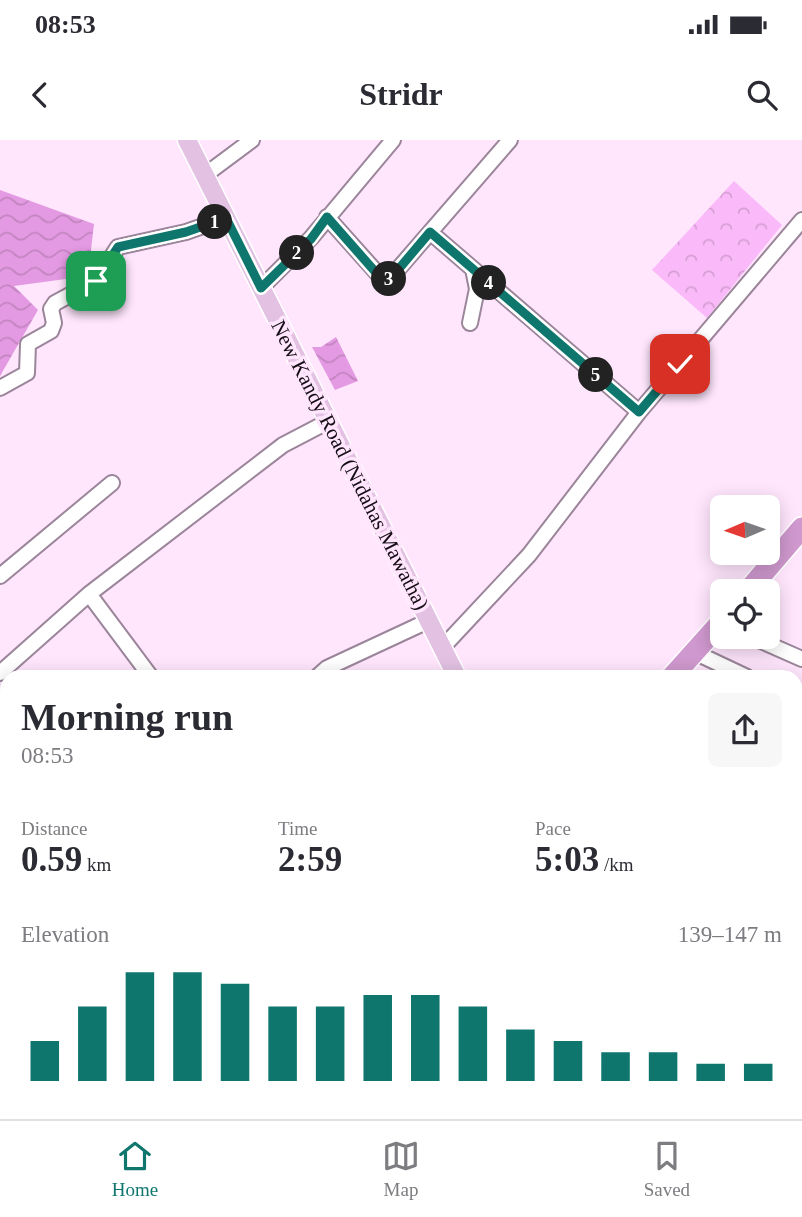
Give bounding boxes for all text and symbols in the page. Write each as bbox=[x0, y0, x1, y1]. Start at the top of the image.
text: 08:53 bbox=[35, 10, 96, 39]
icon: back bbox=[21, 76, 59, 114]
text: Stridr bbox=[359, 76, 443, 112]
icon: search bbox=[743, 76, 781, 114]
pin: 1 bbox=[198, 204, 232, 240]
text: 1 bbox=[210, 211, 219, 232]
pin: 2 bbox=[280, 236, 314, 270]
text: 2 bbox=[292, 242, 301, 263]
pin bbox=[66, 251, 126, 311]
icon: arrive bbox=[77, 262, 115, 300]
pin: 3 bbox=[372, 262, 406, 296]
pin: 4 bbox=[472, 265, 506, 300]
text: 3 bbox=[384, 268, 393, 289]
text: 4 bbox=[484, 272, 493, 293]
street label: New Kandy Road (Nidahas Mawatha) bbox=[266, 316, 434, 614]
pin bbox=[650, 334, 710, 394]
icon: check bbox=[661, 345, 699, 383]
pin: 5 bbox=[578, 358, 614, 392]
text: 5 bbox=[591, 364, 600, 385]
north arrow bbox=[710, 495, 780, 565]
map controls bbox=[710, 495, 780, 649]
button: locate bbox=[710, 579, 780, 649]
button: share bbox=[708, 693, 782, 767]
text: Morning run bbox=[21, 696, 233, 738]
text: 08:53 bbox=[21, 743, 73, 768]
text: Distance bbox=[21, 818, 87, 839]
text: Time bbox=[278, 818, 317, 839]
text: Pace bbox=[535, 818, 571, 839]
text: 0.59 bbox=[21, 840, 82, 879]
text: 2:59 bbox=[278, 840, 342, 879]
text: 5:03 bbox=[535, 840, 599, 879]
text: km bbox=[82, 854, 111, 875]
text: /km bbox=[599, 854, 633, 875]
text: Elevation bbox=[21, 922, 109, 947]
text: 139–147 m bbox=[678, 922, 782, 947]
tab: Home bbox=[112, 1137, 158, 1201]
tab: Map bbox=[382, 1137, 420, 1201]
tab: Saved bbox=[644, 1137, 690, 1201]

